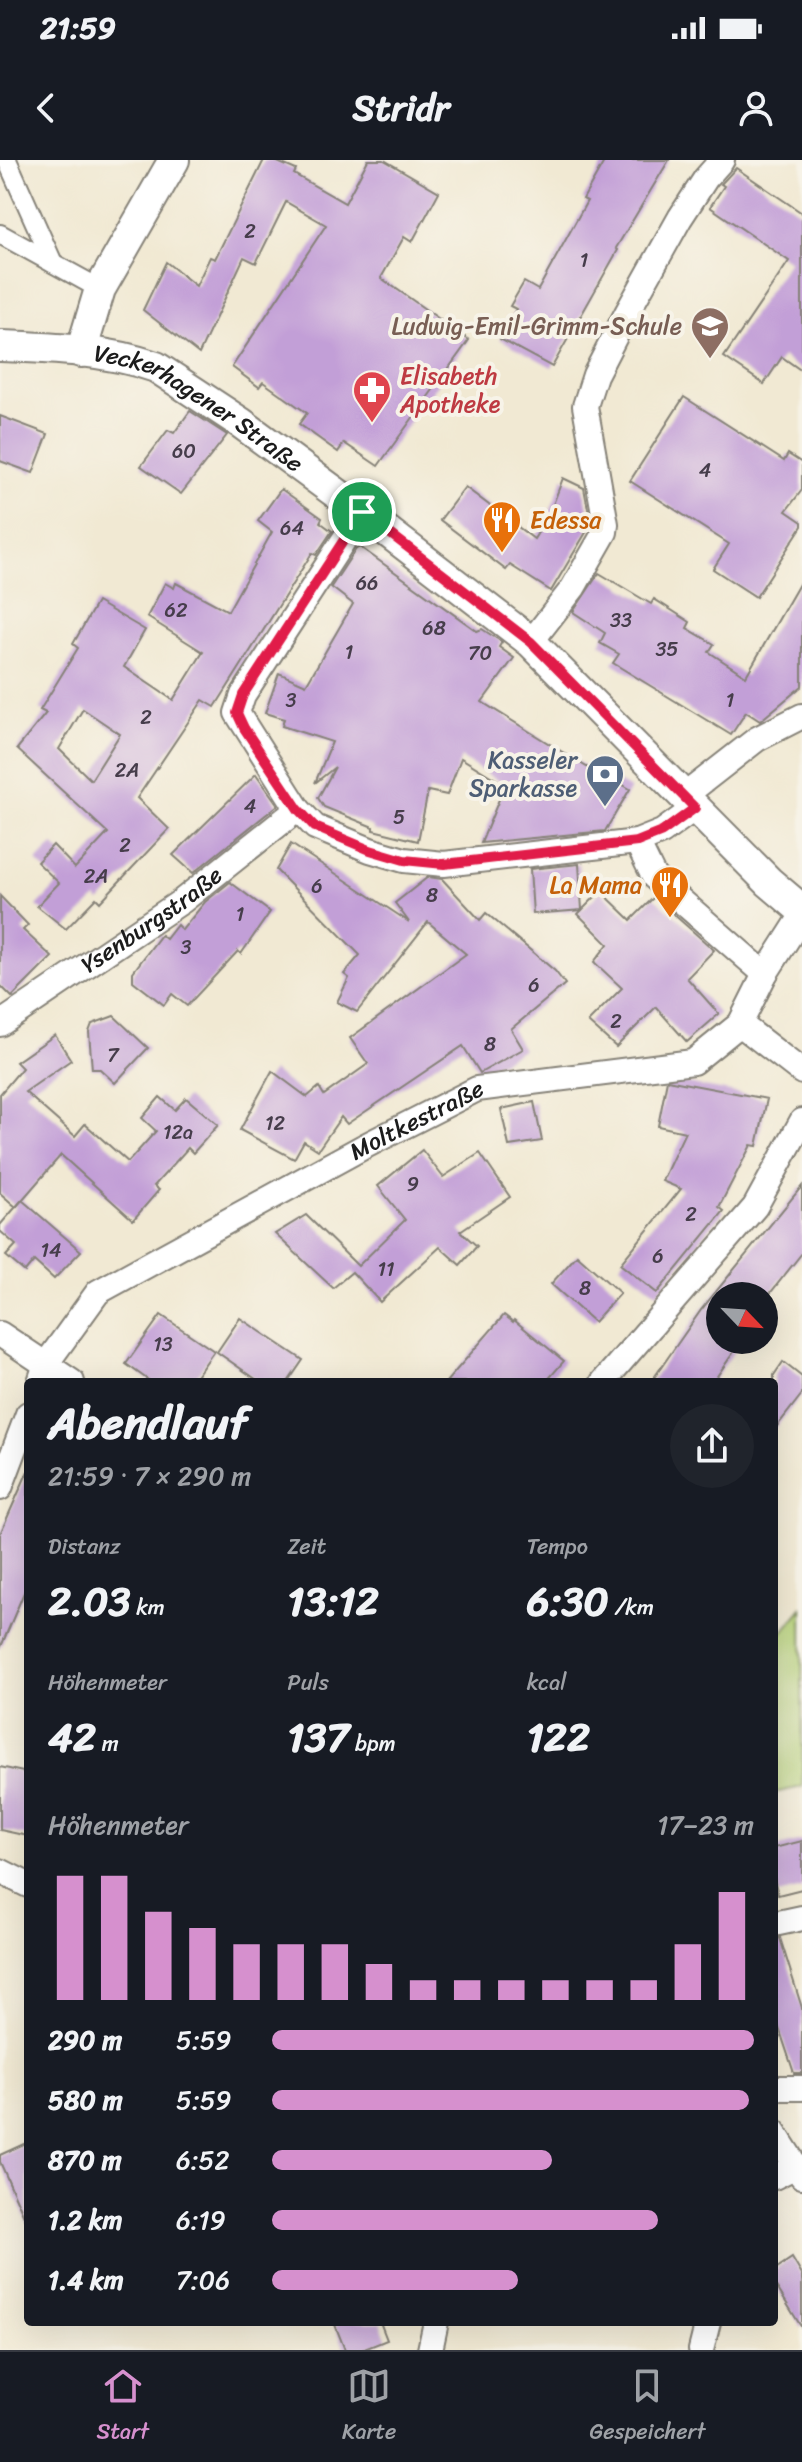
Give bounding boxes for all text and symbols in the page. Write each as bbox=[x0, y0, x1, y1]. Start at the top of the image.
text: 21:59 bbox=[40, 1, 116, 55]
text: Stridr bbox=[353, 76, 449, 140]
icon: back bbox=[24, 86, 68, 130]
icon: person bbox=[734, 86, 778, 130]
house number: 2 bbox=[244, 214, 256, 249]
house number: 1 bbox=[580, 243, 588, 278]
place label: Ludwig-Emil-Grimm-Schule bbox=[392, 305, 682, 347]
school or university icon: Ludwig-Emil-Grimm-Schule bbox=[689, 305, 731, 360]
street label: Veckerhagener Straße bbox=[91, 332, 313, 483]
place label: Elisabeth Apotheke bbox=[399, 355, 501, 425]
pharmacy icon: Elisabeth Apotheke bbox=[351, 369, 393, 424]
house number: 60 bbox=[172, 434, 196, 469]
house number: 4 bbox=[699, 453, 711, 488]
pin bbox=[328, 478, 396, 546]
icon: arrive bbox=[340, 490, 384, 534]
restaurant icon: Edessa bbox=[481, 499, 523, 554]
place label: Edessa bbox=[530, 499, 602, 541]
house number: 64 bbox=[280, 511, 304, 546]
house number: 66 bbox=[356, 566, 378, 601]
house number: 62 bbox=[165, 593, 188, 628]
house number: 33 bbox=[610, 603, 632, 638]
house number: 68 bbox=[422, 611, 446, 646]
house number: 35 bbox=[655, 632, 679, 667]
house number: 1 bbox=[345, 635, 353, 670]
house number: 70 bbox=[468, 636, 492, 671]
house number: 3 bbox=[286, 683, 297, 718]
house number: 1 bbox=[726, 683, 734, 718]
house number: 2 bbox=[140, 700, 152, 735]
place label: Kasseler Sparkasse bbox=[469, 739, 579, 809]
house number: 2A bbox=[115, 753, 139, 788]
bank icon: Kasseler Sparkasse bbox=[584, 753, 626, 808]
house number: 4 bbox=[244, 789, 256, 824]
house number: 5 bbox=[393, 800, 405, 835]
house number: 2 bbox=[119, 828, 131, 863]
street label: Ysenburgstraße bbox=[72, 855, 232, 985]
house number: 2A bbox=[84, 859, 108, 894]
place label: La Mama bbox=[550, 864, 642, 906]
restaurant icon: La Mama bbox=[649, 864, 691, 919]
house number: 6 bbox=[311, 869, 323, 904]
house number: 8 bbox=[426, 878, 438, 913]
house number: 1 bbox=[236, 897, 244, 932]
house number: 3 bbox=[181, 930, 192, 965]
house number: 6 bbox=[528, 968, 540, 1003]
house number: 2 bbox=[610, 1004, 622, 1039]
house number: 8 bbox=[484, 1027, 496, 1062]
house number: 7 bbox=[107, 1038, 120, 1073]
street label: Moltkestraße bbox=[341, 1068, 491, 1172]
house number: 12 bbox=[265, 1106, 286, 1141]
house number: 12a bbox=[163, 1115, 193, 1150]
house number: 9 bbox=[407, 1167, 419, 1202]
house number: 2 bbox=[685, 1197, 697, 1232]
house number: 14 bbox=[40, 1233, 62, 1268]
house number: 6 bbox=[652, 1239, 664, 1274]
house number: 11 bbox=[377, 1252, 395, 1287]
house number: 8 bbox=[579, 1271, 591, 1306]
north arrow bbox=[706, 1282, 778, 1354]
map controls bbox=[706, 1282, 778, 1354]
house number: 13 bbox=[153, 1327, 173, 1362]
text: Abendlauf bbox=[48, 1384, 248, 1462]
button: share bbox=[670, 1404, 754, 1488]
text: 21:59 · 7 × 290 m bbox=[48, 1453, 251, 1499]
text: Distanz bbox=[48, 1527, 120, 1566]
text: Zeit bbox=[287, 1527, 326, 1566]
text: Tempo bbox=[527, 1527, 588, 1566]
text: 2.03 bbox=[48, 1566, 130, 1637]
text: 13:12 bbox=[287, 1566, 379, 1637]
text: 6:30 bbox=[527, 1566, 609, 1637]
text: km bbox=[130, 1588, 165, 1627]
text: /km bbox=[609, 1588, 654, 1627]
text: Höhenmeter bbox=[48, 1663, 167, 1702]
text: Puls bbox=[287, 1663, 329, 1702]
text: kcal bbox=[527, 1663, 567, 1702]
text: 42 bbox=[48, 1702, 96, 1773]
text: 137 bbox=[287, 1702, 349, 1773]
text: 122 bbox=[527, 1702, 590, 1773]
text: m bbox=[96, 1724, 119, 1763]
text: bpm bbox=[349, 1724, 396, 1763]
text: Höhenmeter bbox=[48, 1802, 189, 1848]
text: 17–23 m bbox=[657, 1802, 754, 1848]
text: 290 m bbox=[48, 2017, 122, 2063]
text: 5:59 bbox=[176, 2017, 232, 2063]
text: 580 m bbox=[48, 2077, 123, 2123]
text: 5:59 bbox=[176, 2077, 232, 2123]
text: 870 m bbox=[48, 2137, 122, 2183]
text: 6:52 bbox=[176, 2137, 230, 2183]
text: 1.2 km bbox=[48, 2197, 123, 2243]
text: 6:19 bbox=[176, 2197, 226, 2243]
text: 1.4 km bbox=[48, 2257, 124, 2303]
text: 7:06 bbox=[176, 2257, 230, 2303]
tab: Start bbox=[97, 2364, 149, 2451]
tab: Karte bbox=[342, 2364, 396, 2451]
tab: Gespeichert bbox=[590, 2364, 705, 2451]

